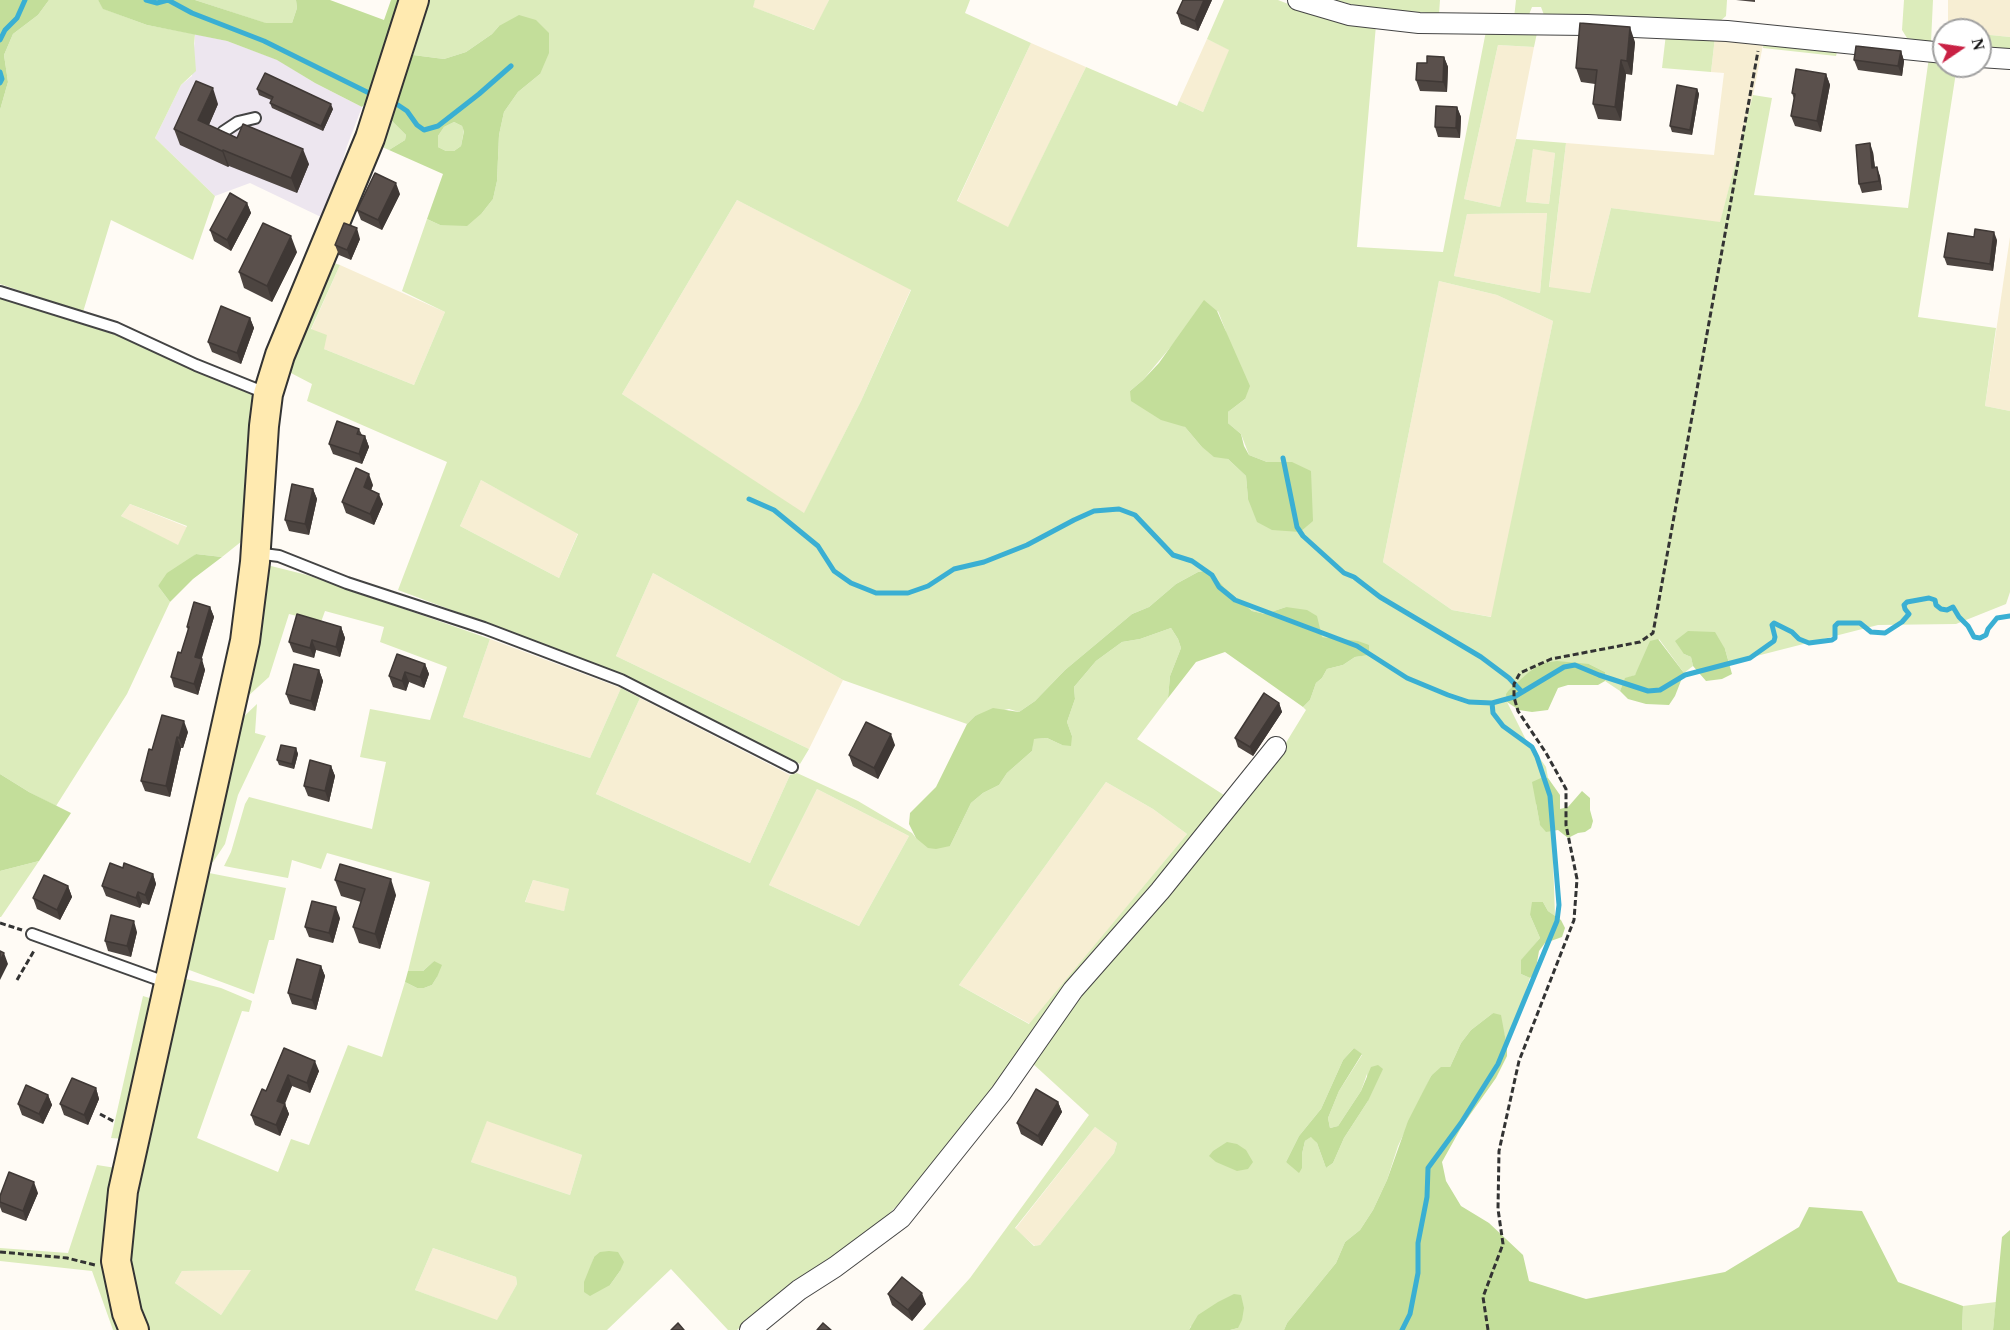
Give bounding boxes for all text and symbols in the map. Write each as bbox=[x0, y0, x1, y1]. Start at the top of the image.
north arrow bbox=[1932, 18, 1992, 78]
text: N bbox=[1968, 37, 1988, 52]

